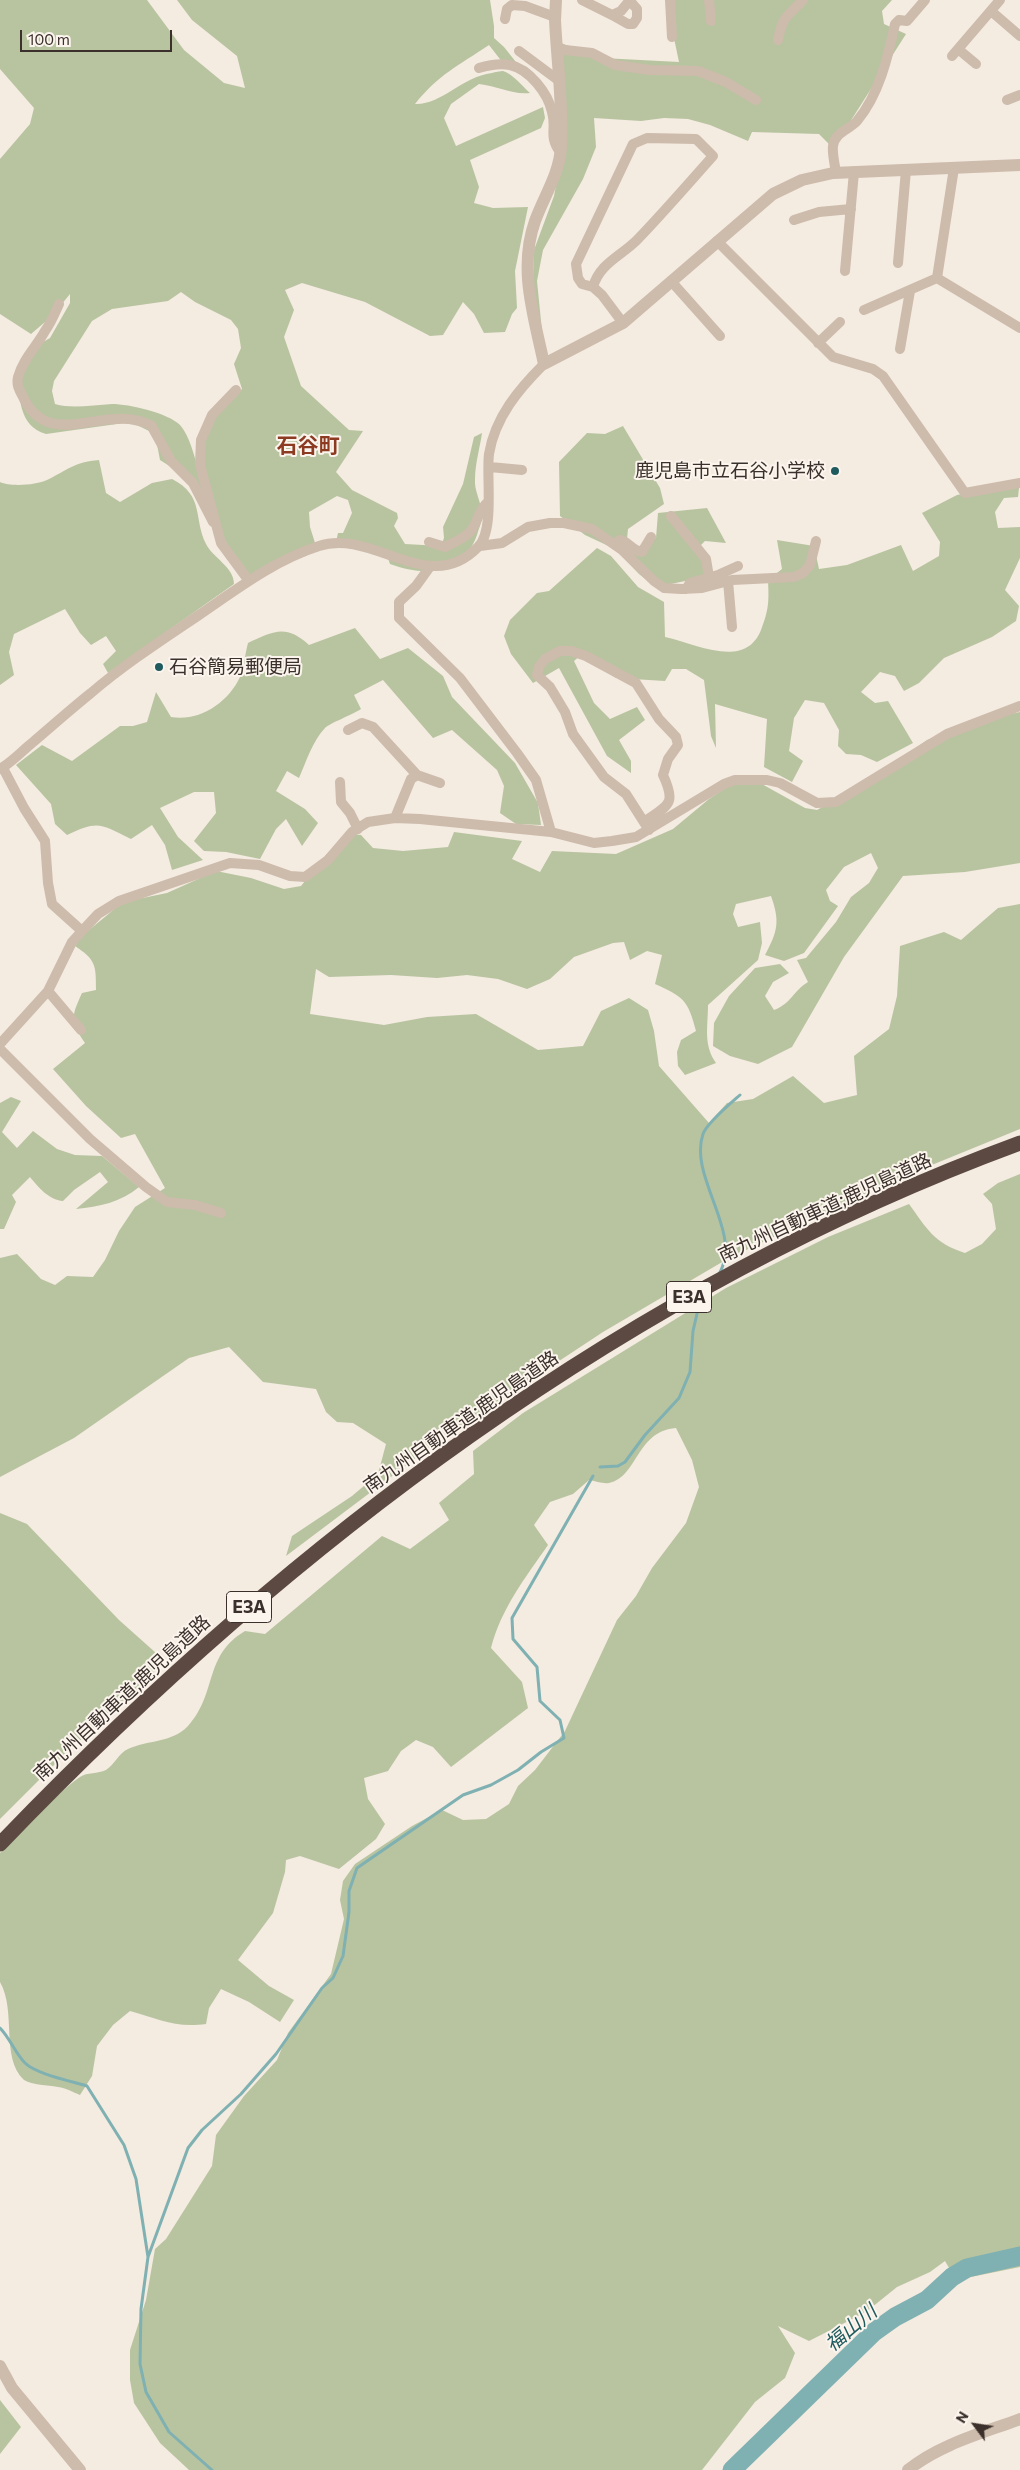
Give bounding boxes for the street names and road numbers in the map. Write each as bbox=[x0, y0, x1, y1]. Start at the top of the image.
street label: 南九州自動車道;鹿児島道路 bbox=[715, 1149, 935, 1267]
road number: E3A bbox=[666, 1281, 712, 1312]
street label: 南九州自動車道;鹿児島道路 bbox=[359, 1346, 563, 1498]
road number: E3A bbox=[226, 1591, 272, 1622]
street label: 南九州自動車道;鹿児島道路 bbox=[29, 1610, 215, 1786]

